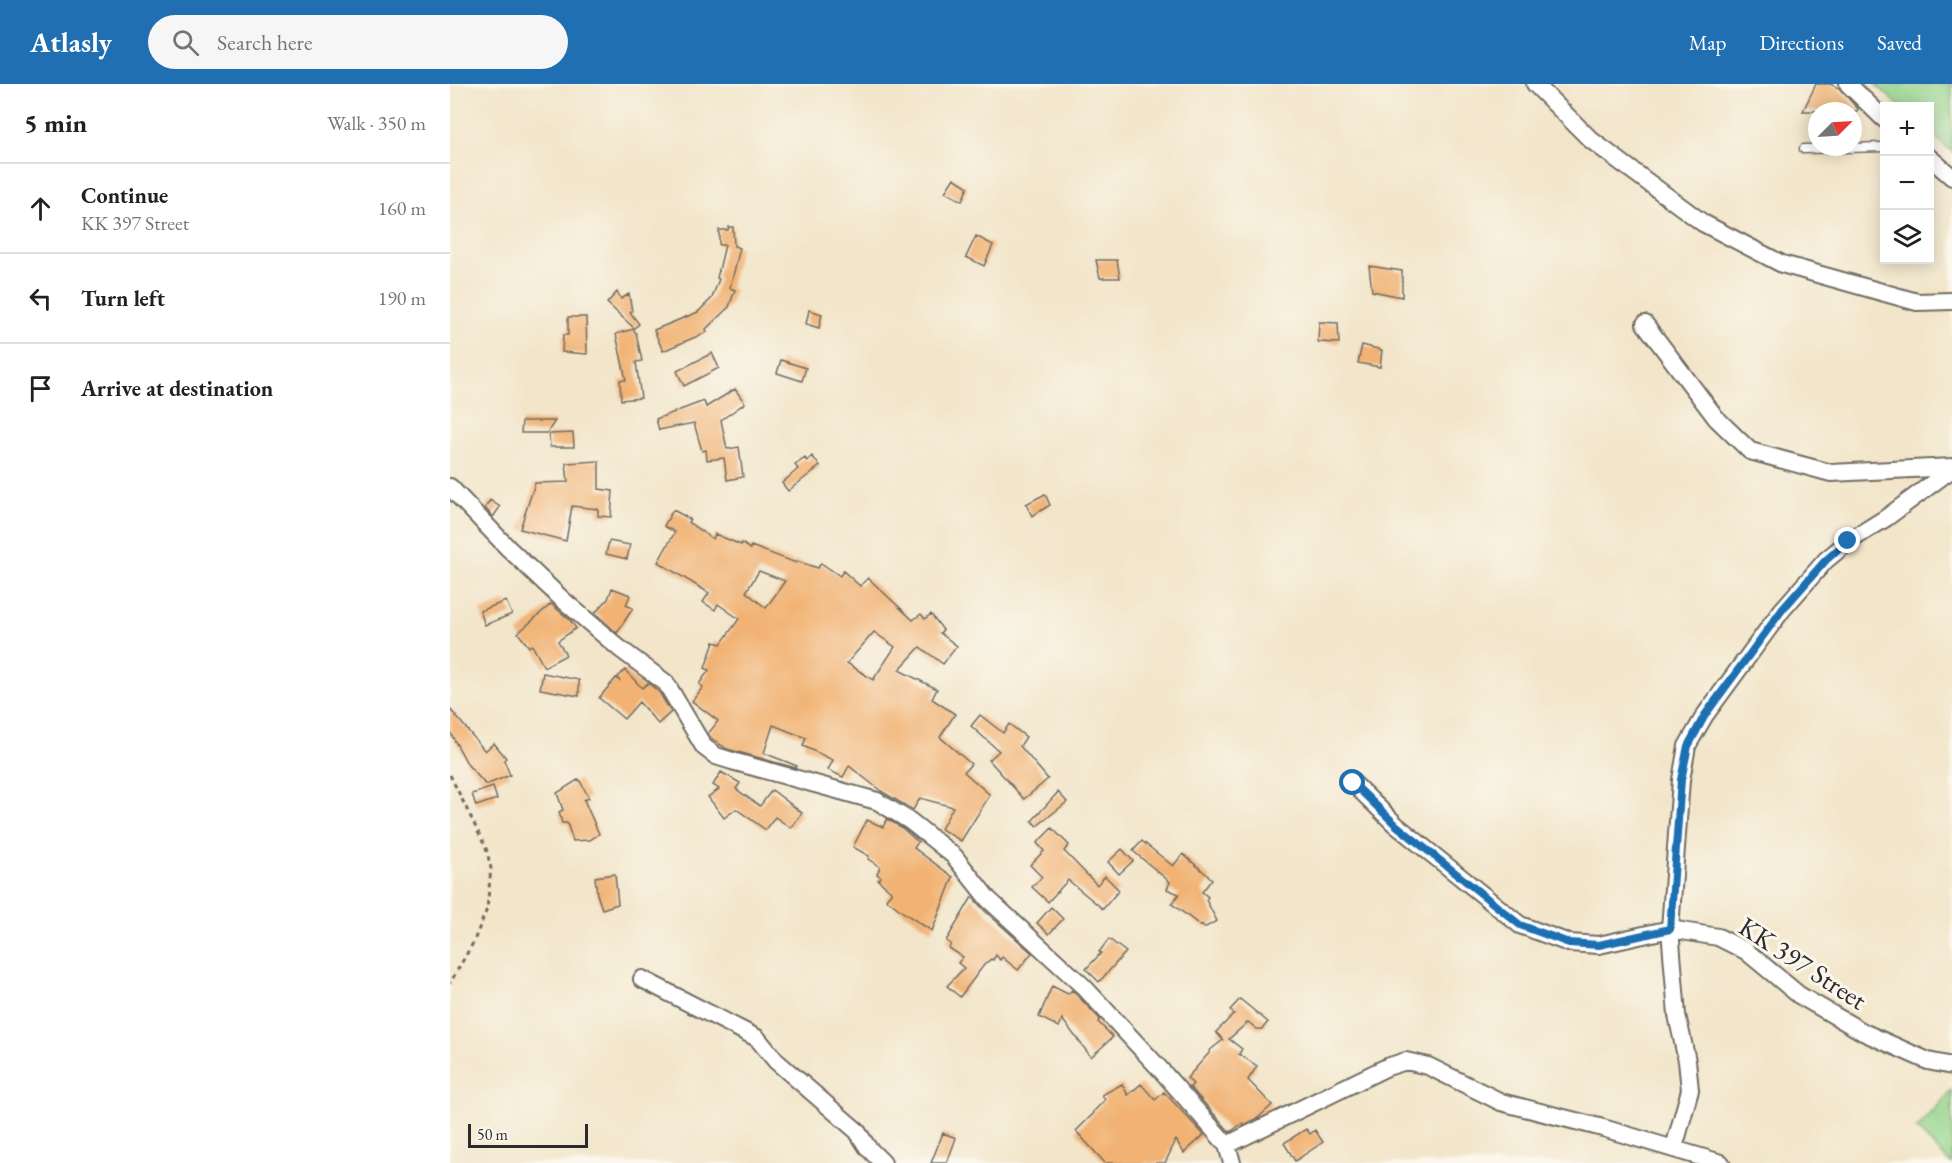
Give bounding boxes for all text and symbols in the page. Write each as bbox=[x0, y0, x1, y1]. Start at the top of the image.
search box bbox=[148, 15, 568, 69]
text: Atlasly bbox=[30, 24, 112, 60]
icon: search bbox=[169, 26, 202, 59]
text: Search here bbox=[217, 28, 313, 57]
text: Map bbox=[1689, 29, 1726, 56]
text: Directions bbox=[1759, 29, 1844, 56]
text: Saved bbox=[1877, 29, 1922, 56]
north arrow bbox=[1808, 102, 1862, 156]
map controls bbox=[1880, 102, 1934, 264]
button: + bbox=[1880, 102, 1934, 156]
text: 5 min bbox=[24, 106, 87, 140]
text: Walk · 350 m bbox=[327, 110, 426, 136]
button: − bbox=[1880, 156, 1934, 210]
text: Continue bbox=[81, 181, 168, 210]
icon: ahead bbox=[24, 192, 57, 225]
text: 160 m bbox=[378, 195, 426, 221]
text: KK 397 Street bbox=[81, 210, 189, 236]
button: layers bbox=[1880, 210, 1934, 264]
icon: left bbox=[24, 282, 57, 315]
text: Turn left bbox=[81, 284, 165, 313]
text: 190 m bbox=[378, 285, 426, 311]
icon: arrive bbox=[24, 372, 57, 405]
text: Arrive at destination bbox=[81, 374, 273, 403]
route end bbox=[1834, 527, 1860, 553]
route start bbox=[1339, 769, 1365, 795]
street label: KK 397 Street bbox=[1732, 909, 1874, 1018]
scale bar bbox=[468, 1121, 588, 1148]
text: 50 m bbox=[477, 1124, 508, 1145]

